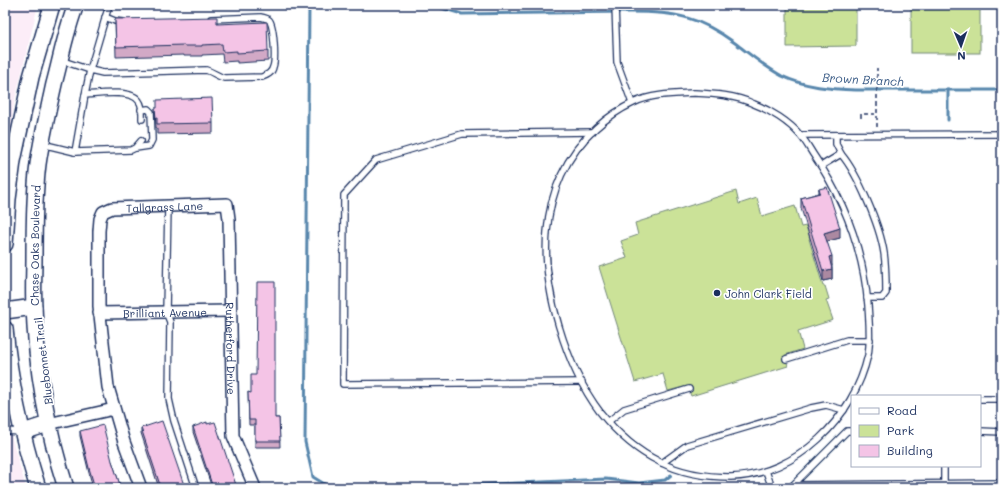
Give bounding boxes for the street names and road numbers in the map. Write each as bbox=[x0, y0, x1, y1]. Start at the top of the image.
street label: Chase Oaks Boulevard bbox=[26, 184, 43, 306]
street label: Tallgrass Lane bbox=[126, 197, 204, 215]
street label: Rutherford Drive bbox=[223, 302, 240, 395]
street label: Brilliant Avenue bbox=[123, 304, 207, 320]
street label: Bluebonnet Trail bbox=[30, 316, 56, 406]

